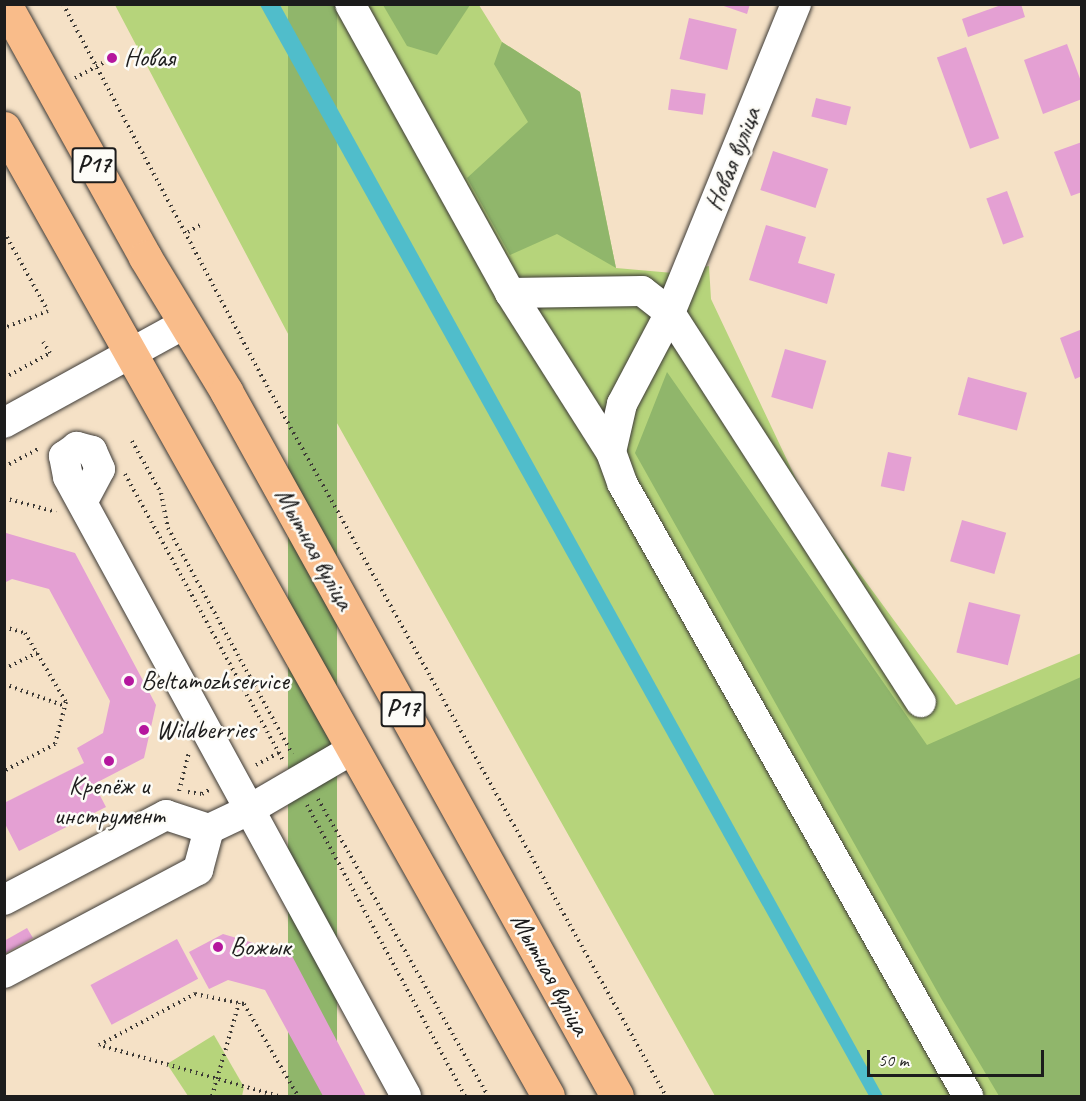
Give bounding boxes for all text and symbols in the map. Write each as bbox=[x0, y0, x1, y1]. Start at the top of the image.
place label: Новая bbox=[124, 42, 175, 74]
marker: Новая bbox=[105, 51, 119, 65]
street label: Новая вуліца bbox=[698, 103, 768, 215]
road number: Р17 bbox=[72, 144, 116, 186]
street label: Мытная вуліца bbox=[268, 483, 360, 615]
place label: Beltamozhservice bbox=[141, 665, 289, 697]
marker: Beltamozhservice bbox=[122, 674, 136, 688]
road number: Р17 bbox=[380, 688, 426, 730]
place label: Wildberries bbox=[156, 714, 256, 746]
marker: Wildberries bbox=[137, 723, 151, 737]
marker: Крепёж и инструмент bbox=[102, 754, 116, 768]
place label: Крепёж и инструмент bbox=[54, 770, 164, 832]
street label: Мытная вуліца bbox=[504, 908, 596, 1040]
place label: Вожык bbox=[230, 931, 290, 963]
marker: Вожык bbox=[211, 940, 225, 954]
scale bar bbox=[870, 1038, 1047, 1076]
text: 50 m bbox=[878, 1049, 909, 1071]

